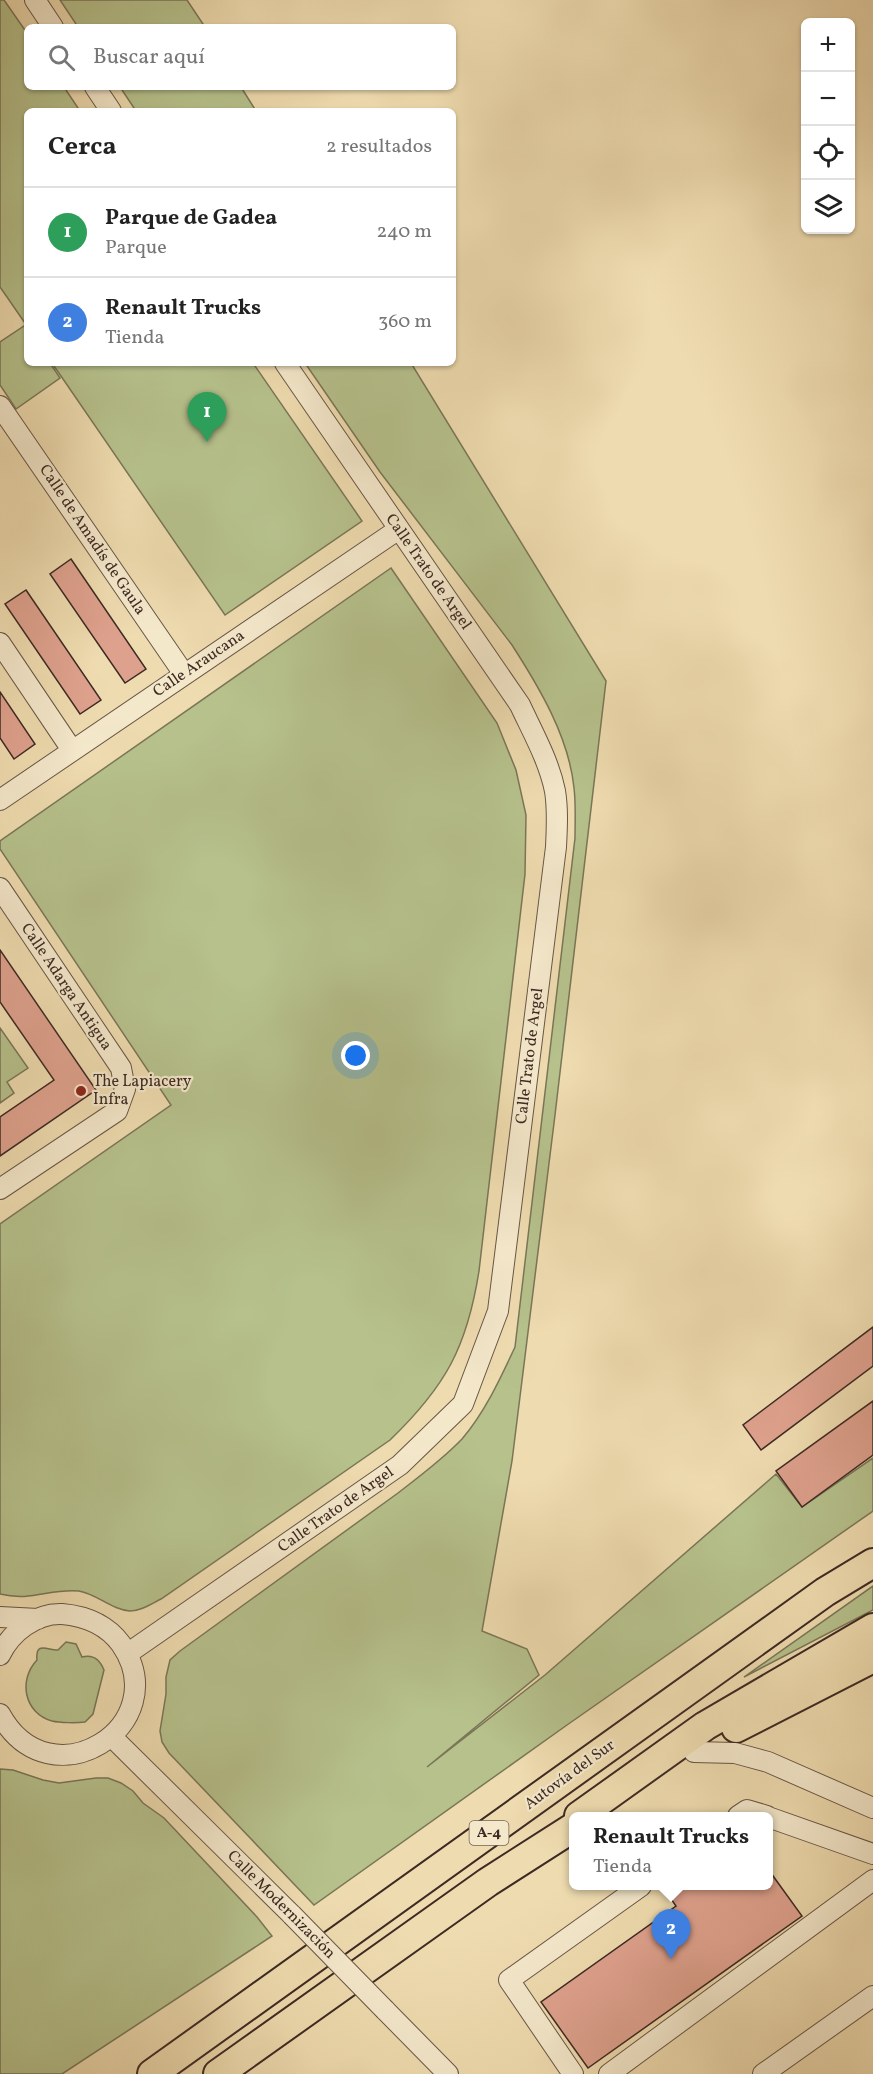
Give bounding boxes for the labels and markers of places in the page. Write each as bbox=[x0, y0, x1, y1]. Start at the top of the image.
pin: 1 bbox=[188, 392, 226, 442]
place label: The Lapiacery Infra bbox=[93, 1071, 192, 1111]
marker: The Lapiacery Infra bbox=[74, 1084, 88, 1098]
pin: 2 bbox=[652, 1910, 690, 1959]

